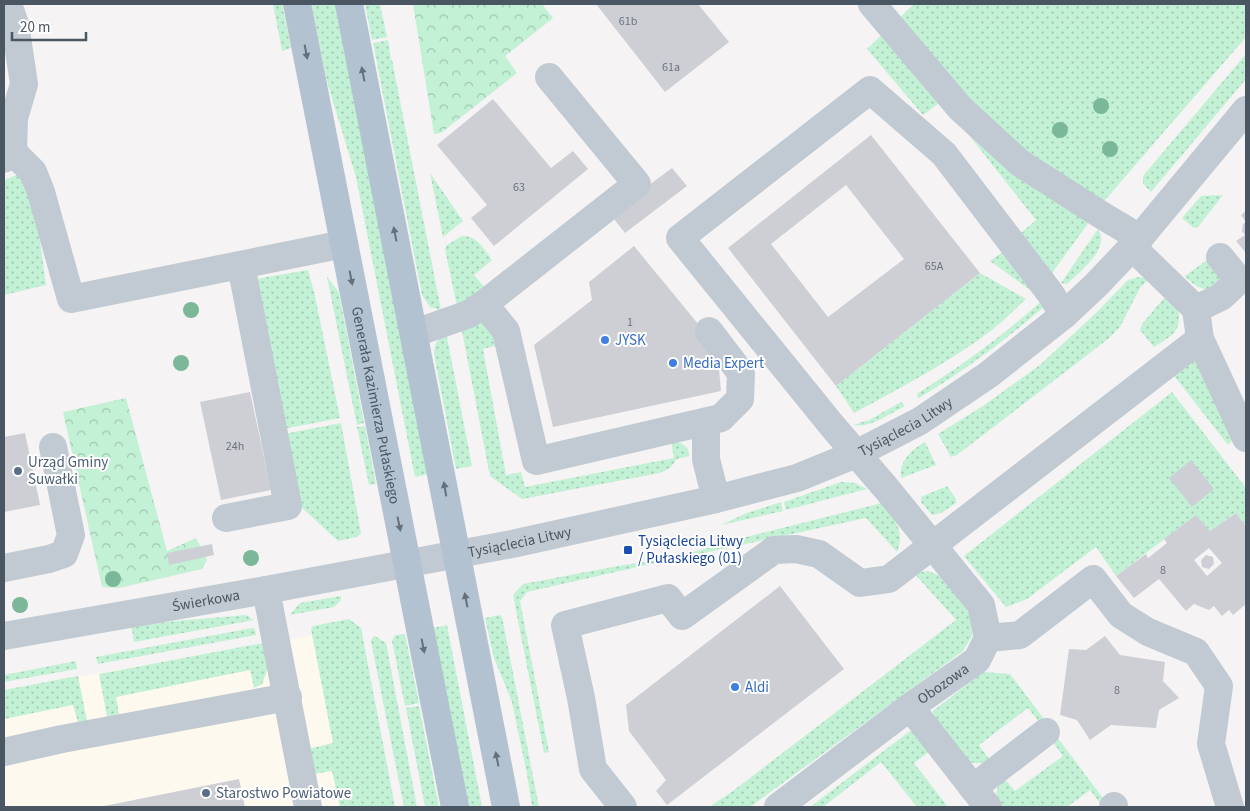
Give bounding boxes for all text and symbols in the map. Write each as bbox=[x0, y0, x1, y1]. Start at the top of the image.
scale bar bbox=[12, 10, 86, 42]
house number: 61b bbox=[619, 13, 638, 30]
text: 20 m bbox=[20, 17, 50, 38]
one-way arrow bbox=[302, 44, 310, 59]
house number: 61a bbox=[662, 59, 680, 76]
one-way arrow bbox=[359, 66, 367, 82]
house number: 63 bbox=[513, 179, 525, 196]
one-way arrow bbox=[391, 226, 399, 241]
house number: 65A bbox=[925, 258, 944, 275]
one-way arrow bbox=[347, 271, 355, 286]
street label: Generała Kazimierza Pułaskiego bbox=[346, 305, 405, 506]
house number: 1 bbox=[627, 314, 633, 331]
place label: JYSK bbox=[615, 330, 646, 351]
marker: JYSK bbox=[599, 334, 611, 346]
place label: Media Expert bbox=[683, 353, 764, 374]
marker: Media Expert bbox=[667, 357, 679, 369]
street label: Tysiąclecia Litwy bbox=[855, 392, 957, 462]
house number: 24h bbox=[226, 438, 244, 455]
place label: Urząd Gminy Suwałki bbox=[28, 452, 108, 490]
marker: Urząd Gminy Suwałki bbox=[12, 465, 24, 477]
one-way arrow bbox=[440, 481, 448, 497]
one-way arrow bbox=[395, 516, 403, 531]
street label: Tysiąclecia Litwy bbox=[466, 521, 573, 563]
place label: Tysiąclecia Litwy / Pułaskiego (01) bbox=[638, 531, 743, 569]
marker: Tysiąclecia Litwy / Pułaskiego (01) bbox=[622, 544, 634, 556]
house number: 8 bbox=[1160, 562, 1166, 579]
street label: Świerkowa bbox=[170, 585, 242, 617]
one-way arrow bbox=[462, 592, 470, 607]
one-way arrow bbox=[419, 638, 427, 653]
street label: Obozowa bbox=[913, 659, 973, 710]
place label: Aldi bbox=[745, 677, 769, 698]
marker: Aldi bbox=[729, 681, 741, 693]
house number: 8 bbox=[1114, 682, 1120, 699]
one-way arrow bbox=[493, 751, 501, 767]
place label: Starostwo Powiatowe bbox=[216, 783, 351, 804]
marker: Starostwo Powiatowe bbox=[200, 787, 212, 799]

